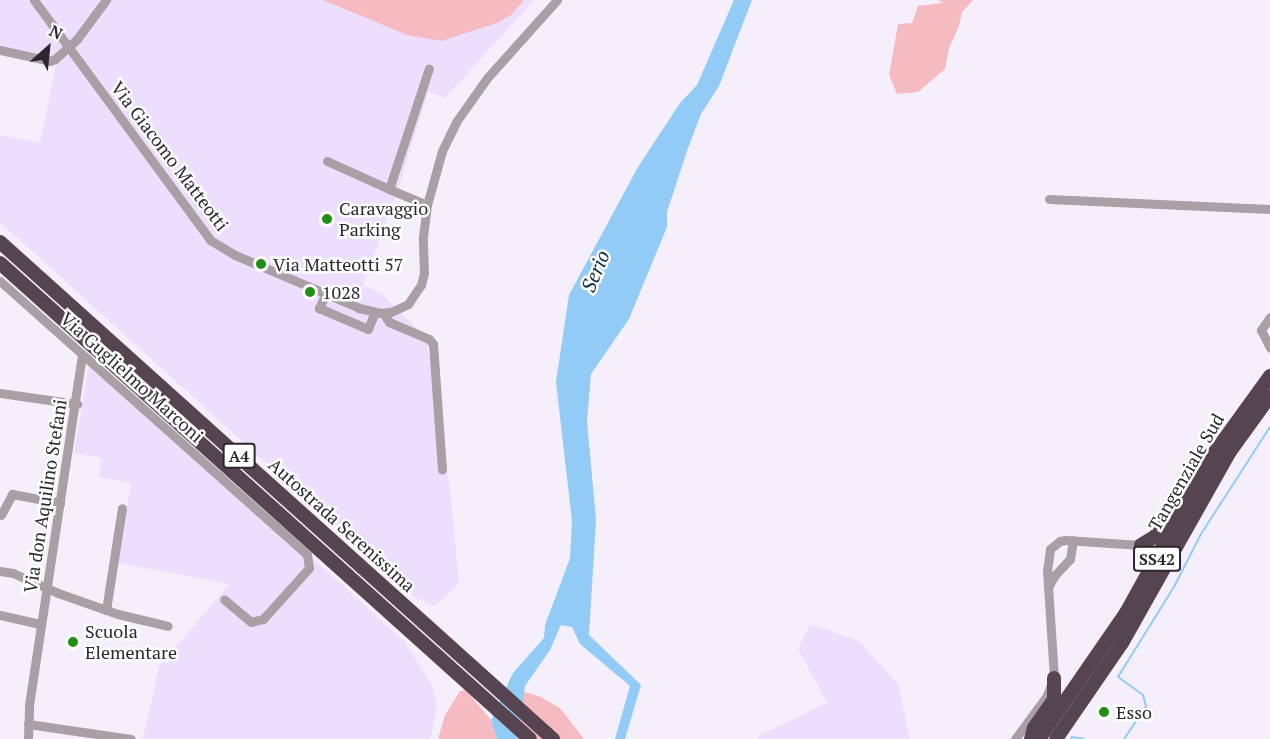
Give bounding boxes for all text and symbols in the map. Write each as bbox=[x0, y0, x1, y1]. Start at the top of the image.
north arrow bbox=[18, 18, 78, 78]
text: N bbox=[46, 19, 67, 45]
street label: Via Giacomo Matteotti bbox=[107, 77, 233, 235]
place label: Caravaggio Parking bbox=[339, 198, 428, 240]
marker: Caravaggio Parking bbox=[320, 212, 334, 226]
water label: Serio bbox=[576, 247, 614, 295]
place label: Via Matteotti 57 bbox=[273, 253, 403, 275]
marker: Via Matteotti 57 bbox=[254, 257, 268, 271]
place label: 1028 bbox=[322, 281, 360, 303]
marker: 1028 bbox=[303, 285, 317, 299]
street label: Via Guglielmo Marconi bbox=[56, 307, 208, 447]
street label: Via don Aquilino Stefani bbox=[19, 397, 71, 595]
street label: Tangenziale Sud bbox=[1144, 410, 1228, 534]
road number: A4 bbox=[222, 443, 256, 469]
street label: Autostrada Serenissima bbox=[264, 454, 420, 596]
road number: SS42 bbox=[1133, 546, 1181, 572]
place label: Scuola Elementare bbox=[85, 621, 177, 664]
marker: Scuola Elementare bbox=[66, 635, 80, 649]
place label: Esso bbox=[1116, 701, 1152, 723]
marker: Esso bbox=[1097, 705, 1111, 719]

